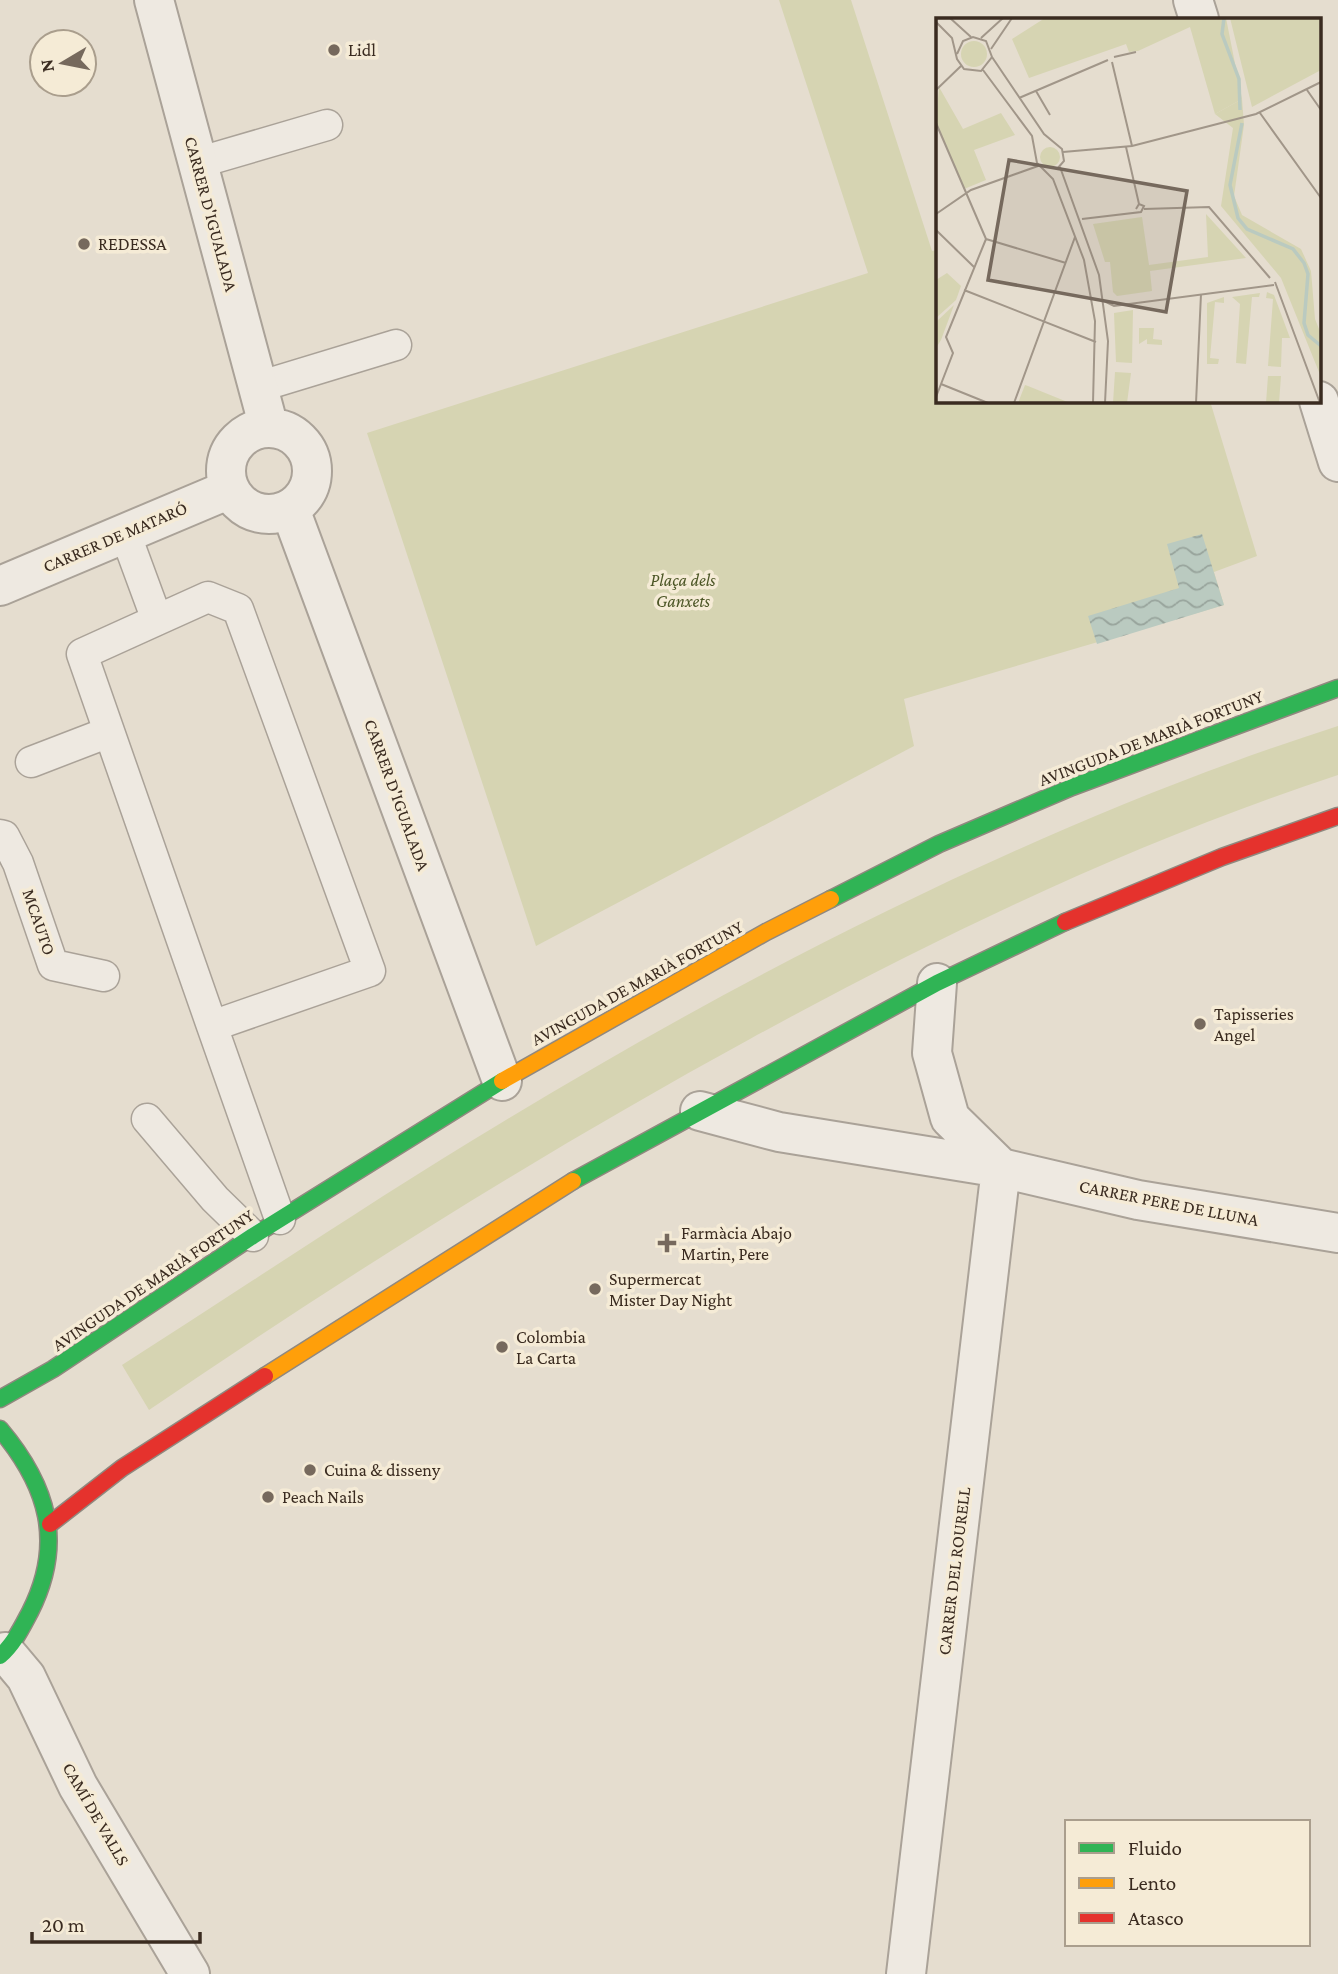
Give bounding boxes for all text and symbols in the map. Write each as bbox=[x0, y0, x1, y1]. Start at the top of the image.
inset map bbox=[936, 18, 1320, 402]
north arrow bbox=[28, 28, 98, 98]
place label: Lidl bbox=[348, 40, 376, 60]
marker: Lidl bbox=[326, 42, 342, 58]
text: N bbox=[35, 58, 58, 74]
street label: CARRER D'IGUALADA bbox=[181, 134, 242, 294]
place label: REDESSA bbox=[98, 234, 167, 254]
marker: REDESSA bbox=[76, 236, 92, 252]
street label: CARRER DE MATARÓ bbox=[40, 498, 190, 576]
park label: Plaça dels Ganxets bbox=[650, 570, 716, 611]
street label: AVINGUDA DE MARIÀ FORTUNY bbox=[1036, 686, 1266, 790]
street label: CARRER D'IGUALADA bbox=[360, 717, 434, 874]
street label: MCAUTO bbox=[18, 886, 60, 958]
street label: AVINGUDA DE MARIÀ FORTUNY bbox=[528, 916, 747, 1050]
place label: Tapisseries Angel bbox=[1214, 1004, 1294, 1045]
marker: Tapisseries Angel bbox=[1192, 1016, 1208, 1032]
street label: CARRER PERE DE LLUNA bbox=[1078, 1176, 1261, 1230]
street label: AVINGUDA DE MARIÀ FORTUNY bbox=[49, 1205, 258, 1355]
place label: Farmàcia Abajo Martin, Pere bbox=[681, 1223, 792, 1264]
marker: Farmàcia Abajo Martin, Pere bbox=[659, 1235, 675, 1251]
place label: Supermercat Mister Day Night bbox=[609, 1269, 733, 1310]
marker: Supermercat Mister Day Night bbox=[587, 1281, 603, 1297]
place label: Colombia La Carta bbox=[516, 1327, 586, 1368]
marker: Colombia La Carta bbox=[494, 1339, 510, 1355]
place label: Cuina & disseny bbox=[324, 1460, 441, 1480]
marker: Cuina & disseny bbox=[302, 1462, 318, 1478]
street label: CARRER DEL ROURELL bbox=[934, 1486, 974, 1656]
place label: Peach Nails bbox=[282, 1487, 364, 1507]
marker: Peach Nails bbox=[260, 1489, 276, 1505]
street label: CAMÍ DE VALLS bbox=[58, 1759, 134, 1869]
legend bbox=[1065, 1820, 1310, 1946]
text: Fluido bbox=[1128, 1836, 1182, 1860]
text: Lento bbox=[1128, 1871, 1176, 1895]
scale bar bbox=[32, 1900, 200, 1944]
text: Atasco bbox=[1128, 1906, 1184, 1930]
text: 20 m bbox=[42, 1913, 85, 1937]

